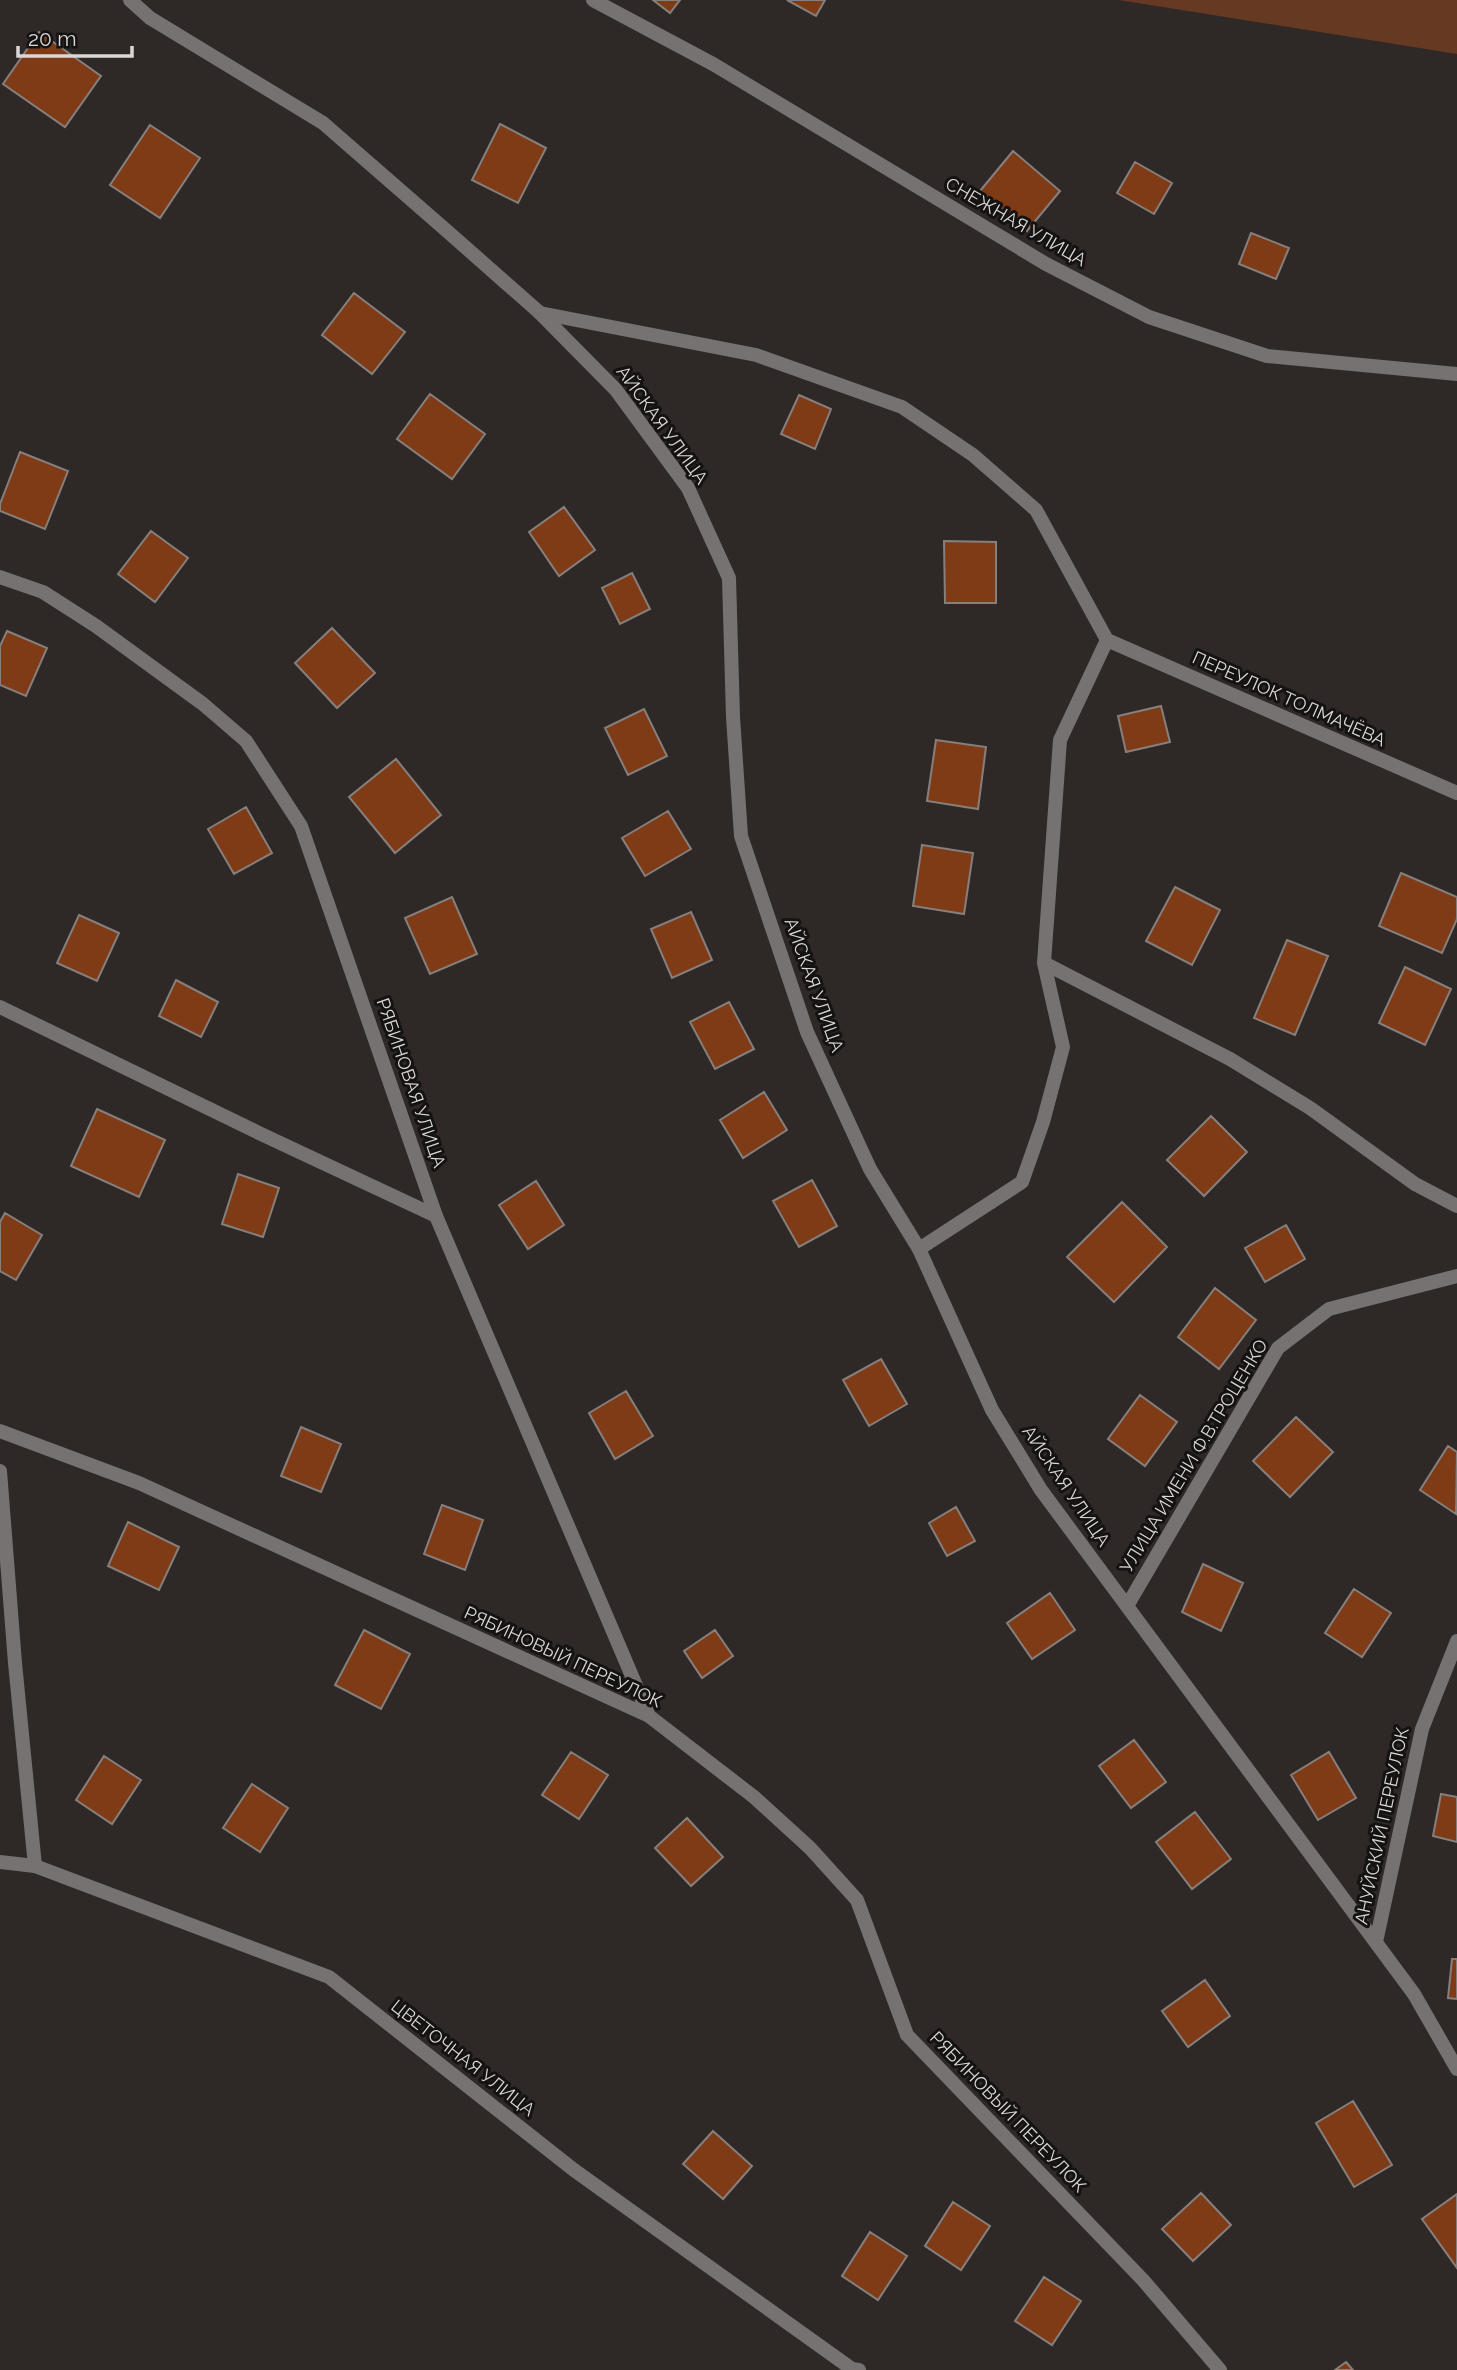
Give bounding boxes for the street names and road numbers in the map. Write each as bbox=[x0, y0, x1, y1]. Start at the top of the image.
street label: СНЕЖНАЯ УЛИЦА bbox=[942, 173, 1090, 270]
street label: АЙСКАЯ УЛИЦА bbox=[612, 361, 712, 488]
street label: ПЕРЕУЛОК ТОЛМАЧЁВА bbox=[1189, 646, 1389, 751]
street label: АЙСКАЯ УЛИЦА bbox=[780, 915, 848, 1055]
street label: РЯБИНОВАЯ УЛИЦА bbox=[373, 995, 450, 1170]
street label: УЛИЦА ИМЕНИ Ф.В.ТРОЦЕНКО bbox=[1115, 1335, 1272, 1576]
street label: АЙСКАЯ УЛИЦА bbox=[1018, 1421, 1115, 1550]
street label: РЯБИНОВЫЙ ПЕРЕУЛОК bbox=[461, 1601, 665, 1712]
street label: АНУЙСКИЙ ПЕРЕУЛОК bbox=[1350, 1725, 1413, 1926]
street label: ЦВЕТОЧНАЯ УЛИЦА bbox=[387, 1995, 539, 2120]
street label: РЯБИНОВЫЙ ПЕРЕУЛОК bbox=[926, 2027, 1091, 2196]

